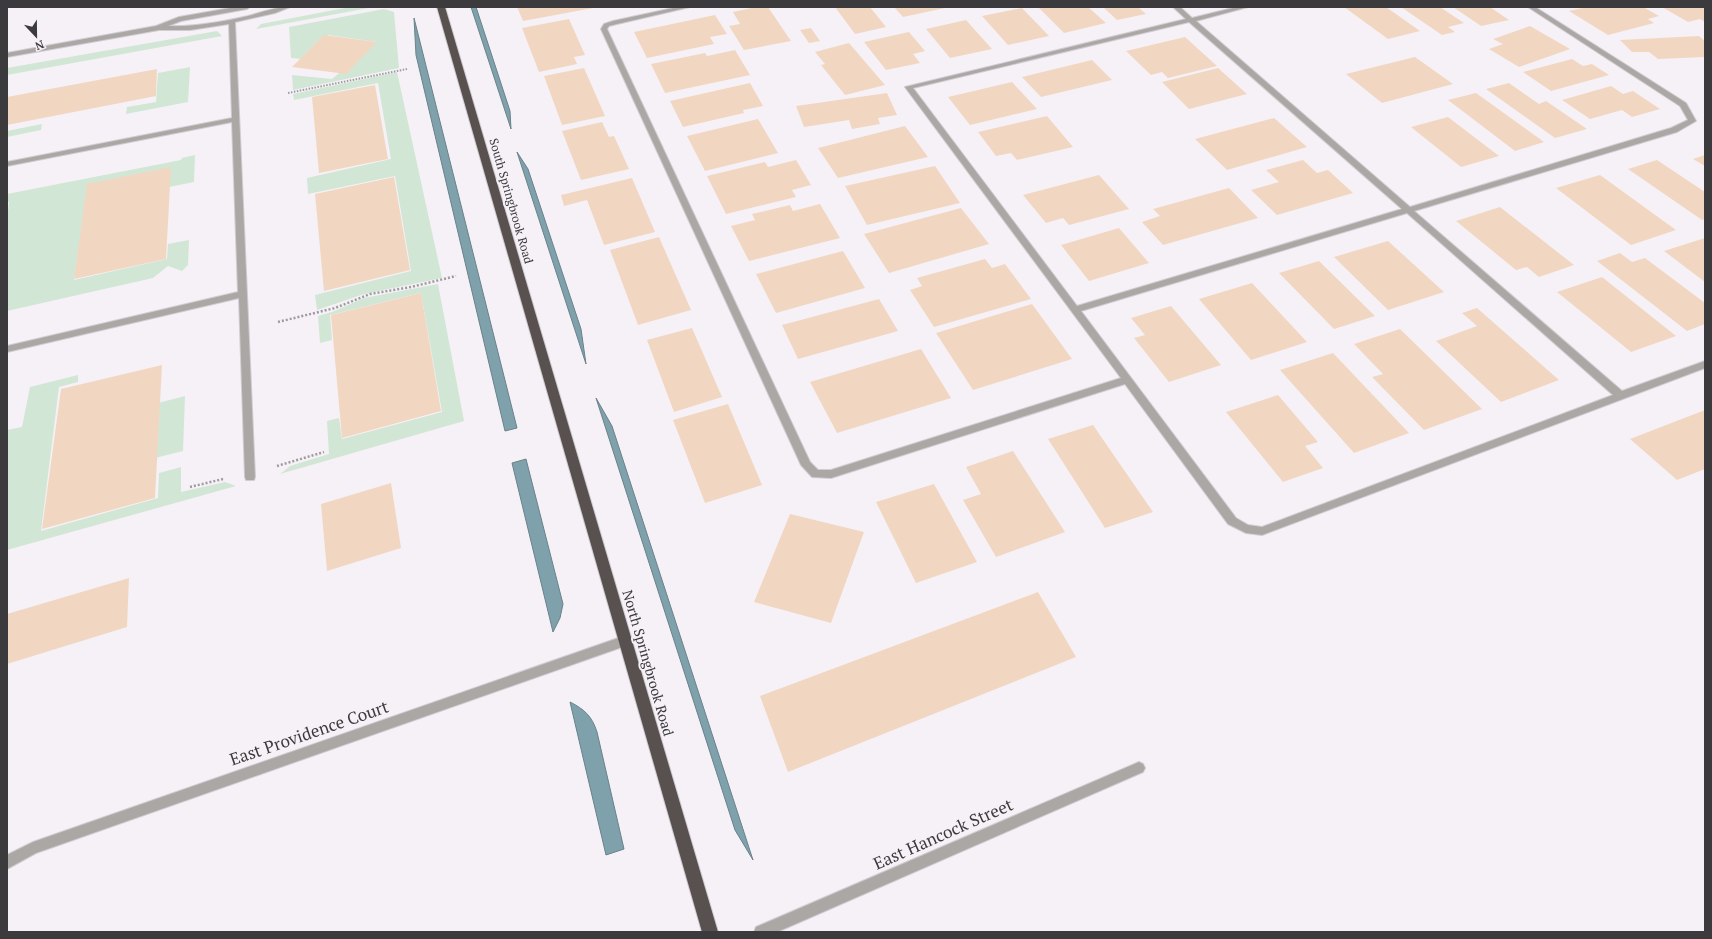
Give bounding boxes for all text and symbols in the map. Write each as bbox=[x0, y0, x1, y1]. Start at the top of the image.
north arrow bbox=[16, 16, 56, 56]
text: N bbox=[33, 37, 46, 54]
street label: South Springbrook Road bbox=[486, 137, 537, 266]
street label: North Springbrook Road bbox=[619, 588, 679, 738]
street label: East Providence Court bbox=[226, 694, 392, 771]
street label: East Hancock Street bbox=[869, 792, 1017, 875]

